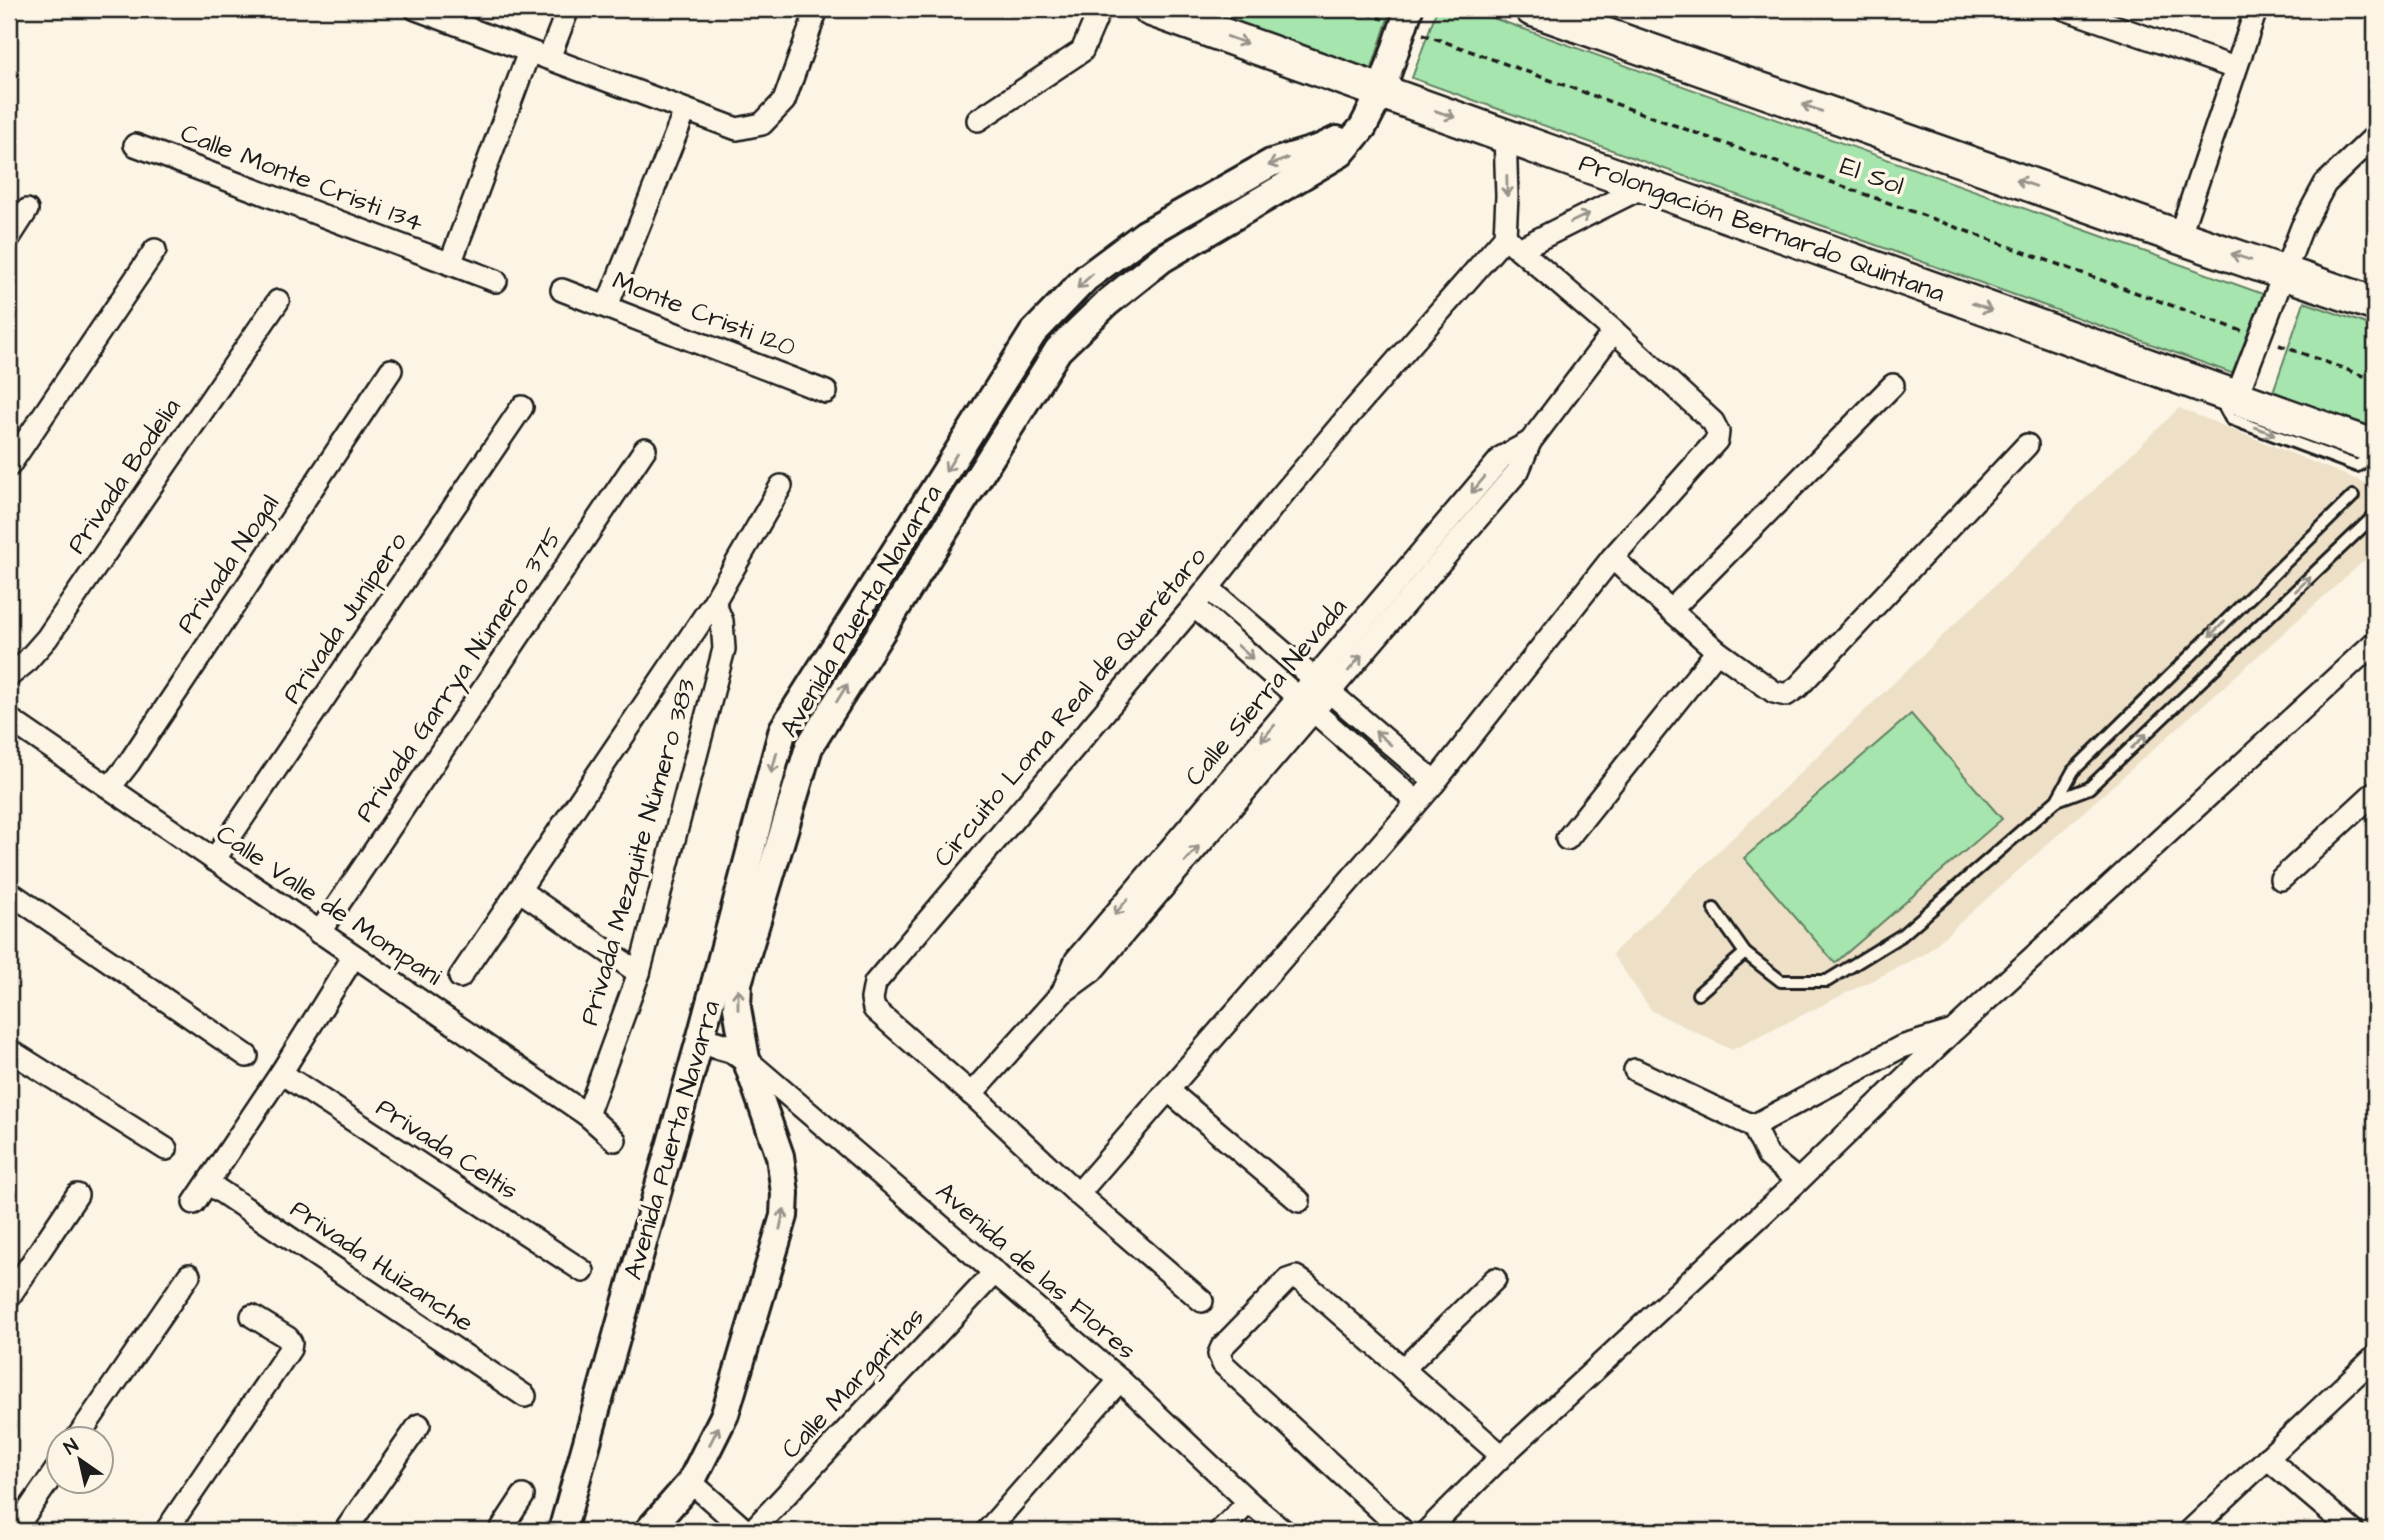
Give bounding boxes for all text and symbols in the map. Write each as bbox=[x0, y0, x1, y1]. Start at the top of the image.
one-way arrow bbox=[1226, 34, 1248, 47]
one-way arrow bbox=[1801, 101, 1823, 113]
one-way arrow bbox=[1434, 109, 1456, 121]
street label: Calle Monte Cristi 134 bbox=[175, 115, 429, 241]
street label: Prolongación Bernardo Quintana bbox=[1573, 145, 1950, 313]
street label: El Sol bbox=[1835, 148, 1909, 204]
one-way arrow bbox=[1267, 157, 1289, 169]
one-way arrow bbox=[1500, 174, 1514, 197]
one-way arrow bbox=[2016, 176, 2038, 188]
one-way arrow bbox=[1569, 211, 1590, 224]
one-way arrow bbox=[2231, 250, 2253, 263]
street label: Monte Cristi 120 bbox=[607, 263, 801, 365]
one-way arrow bbox=[1077, 272, 1094, 289]
one-way arrow bbox=[1971, 302, 1993, 314]
street label: Privada Bodelia bbox=[59, 391, 189, 561]
one-way arrow bbox=[2253, 426, 2275, 439]
one-way arrow bbox=[944, 453, 958, 473]
one-way arrow bbox=[1470, 476, 1486, 494]
street label: Avenida Puerta Navarra bbox=[771, 478, 951, 744]
street label: Privada Nogal bbox=[168, 488, 289, 642]
street label: Privada Garrya Número 375 bbox=[347, 521, 573, 830]
street label: Privada Junípero bbox=[274, 525, 416, 711]
street label: Circuito Loma Real de Querétaro bbox=[925, 539, 1215, 875]
one-way arrow bbox=[2294, 576, 2312, 592]
street label: Calle Sierra Nevada bbox=[1177, 590, 1355, 794]
one-way arrow bbox=[2209, 621, 2226, 638]
one-way arrow bbox=[1236, 644, 1254, 660]
one-way arrow bbox=[1348, 654, 1363, 672]
street label: Privada Mezquite Número 383 bbox=[571, 674, 705, 1030]
one-way arrow bbox=[836, 684, 850, 704]
one-way arrow bbox=[1260, 724, 1276, 742]
one-way arrow bbox=[1374, 730, 1392, 746]
one-way arrow bbox=[2130, 733, 2147, 750]
one-way arrow bbox=[767, 752, 780, 774]
street label: Calle Valle de Mompani bbox=[209, 816, 449, 994]
one-way arrow bbox=[1184, 846, 1200, 864]
one-way arrow bbox=[1113, 898, 1129, 916]
one-way arrow bbox=[731, 988, 745, 1011]
street label: Avenida Puerta Navarra bbox=[615, 996, 729, 1284]
street label: Privada Celtis bbox=[369, 1090, 525, 1208]
street label: Avenida de las Flores bbox=[928, 1174, 1144, 1368]
street label: Privada Huizanche bbox=[283, 1191, 481, 1341]
one-way arrow bbox=[775, 1208, 789, 1231]
street label: Calle Margaritas bbox=[773, 1299, 934, 1468]
north arrow bbox=[46, 1424, 116, 1494]
one-way arrow bbox=[708, 1426, 722, 1447]
text: N bbox=[59, 1433, 84, 1462]

